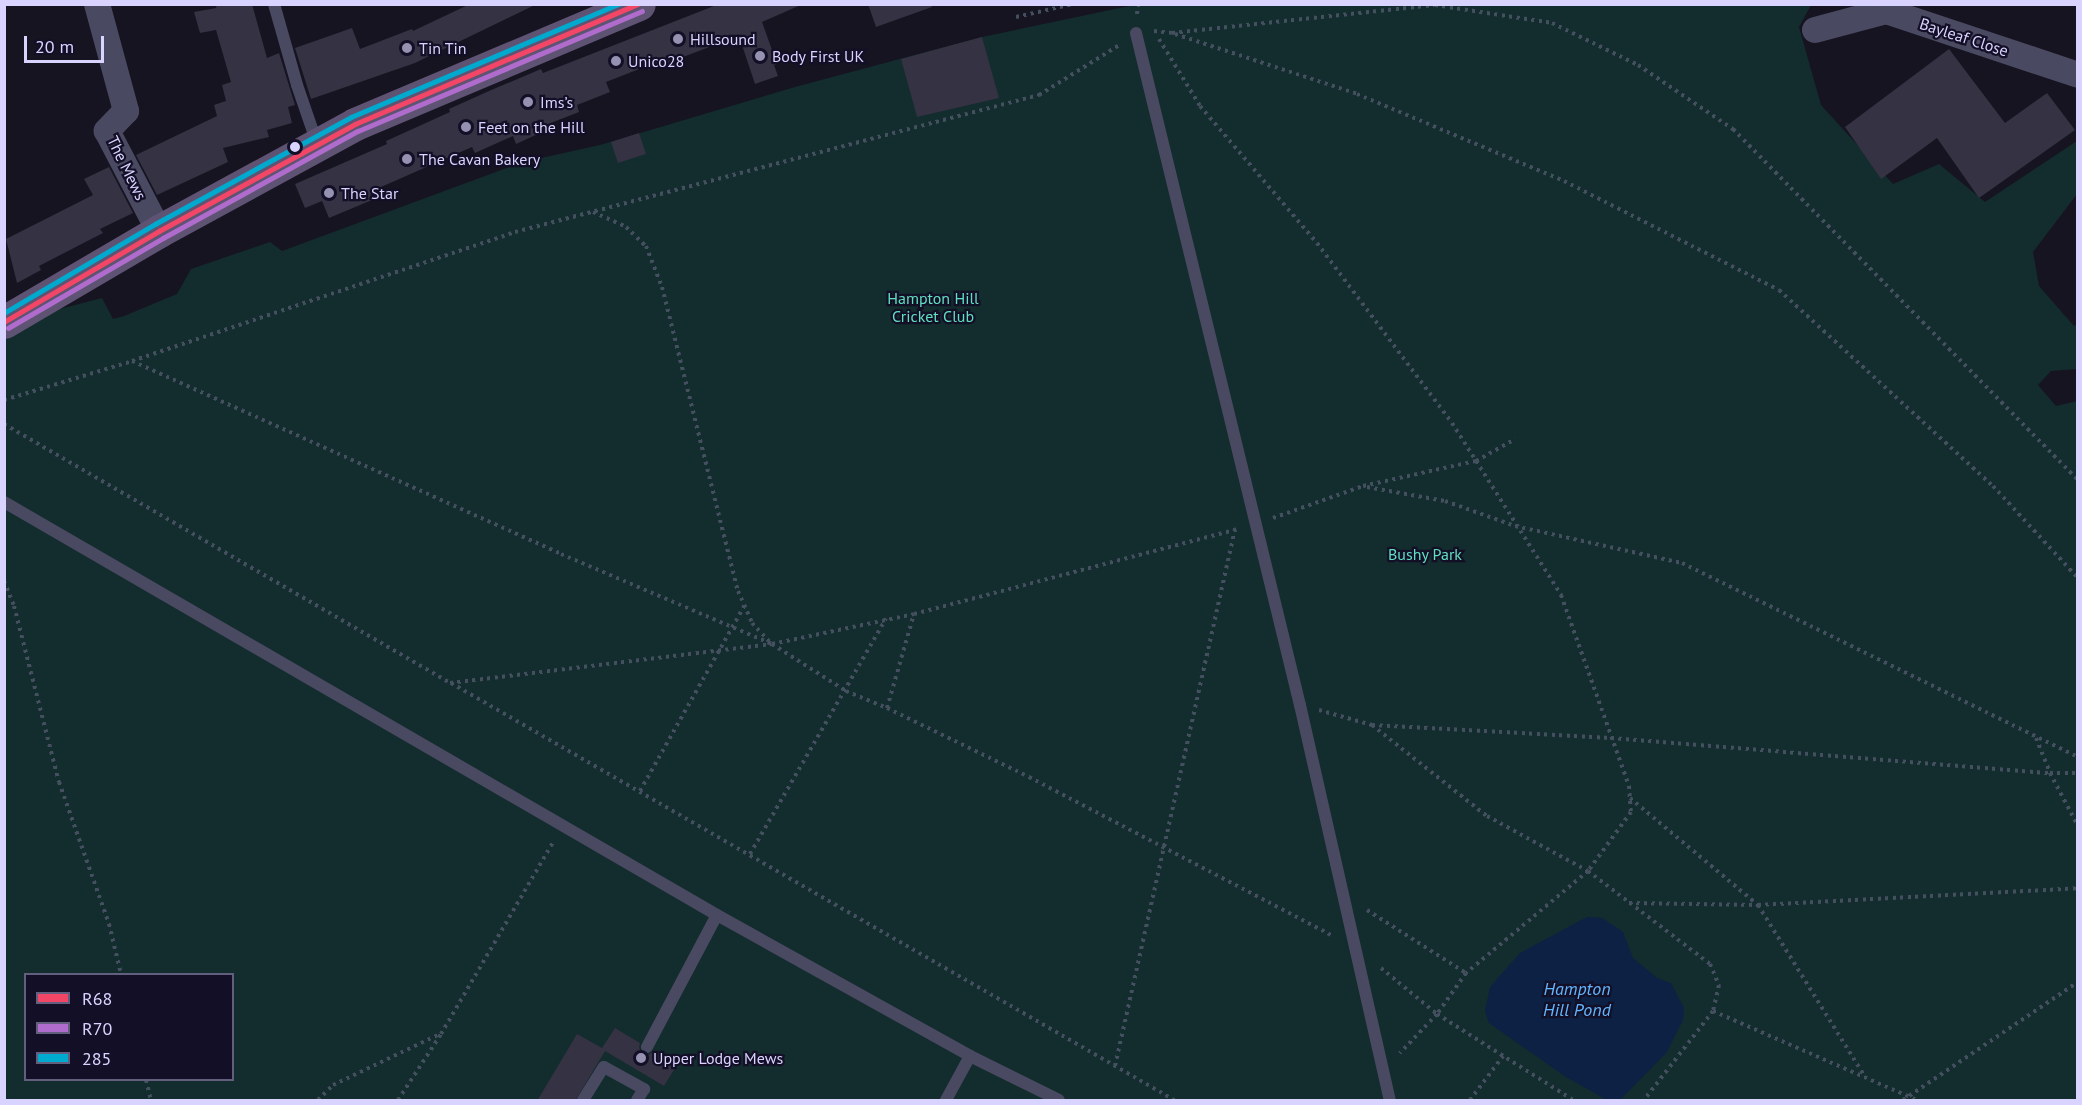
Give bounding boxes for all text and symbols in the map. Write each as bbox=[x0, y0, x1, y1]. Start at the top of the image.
street label: Bayleaf Close bbox=[1917, 14, 2011, 60]
scale bar bbox=[27, 24, 106, 62]
place label: Hillsound bbox=[690, 29, 756, 49]
marker: Hillsound bbox=[671, 32, 685, 46]
text: 20 m bbox=[35, 35, 74, 58]
place label: Tin Tin bbox=[419, 38, 467, 58]
marker: Tin Tin bbox=[400, 41, 414, 55]
place label: Body First UK bbox=[772, 46, 865, 66]
marker: Body First UK bbox=[753, 49, 767, 63]
place label: Unico28 bbox=[628, 51, 684, 71]
marker: Unico28 bbox=[609, 54, 623, 68]
place label: Ims’s bbox=[540, 92, 573, 112]
marker: Ims’s bbox=[521, 95, 535, 109]
place label: Feet on the Hill bbox=[478, 117, 585, 137]
marker: Feet on the Hill bbox=[459, 120, 473, 134]
street label: The Mews bbox=[103, 133, 151, 203]
unlabelled marker bbox=[289, 141, 301, 153]
place label: The Cavan Bakery bbox=[419, 149, 540, 169]
marker: The Cavan Bakery bbox=[400, 152, 414, 166]
place label: The Star bbox=[341, 183, 398, 203]
marker: The Star bbox=[322, 186, 336, 200]
park label: Hampton Hill Cricket Club bbox=[887, 288, 979, 326]
park label: Bushy Park bbox=[1388, 544, 1462, 564]
legend bbox=[24, 973, 234, 1081]
water label: Hampton Hill Pond bbox=[1543, 979, 1611, 1022]
text: R68 bbox=[82, 987, 112, 1010]
text: R70 bbox=[82, 1017, 112, 1040]
text: 285 bbox=[82, 1047, 111, 1070]
place label: Upper Lodge Mews bbox=[653, 1048, 783, 1068]
marker: Upper Lodge Mews bbox=[634, 1051, 648, 1065]

